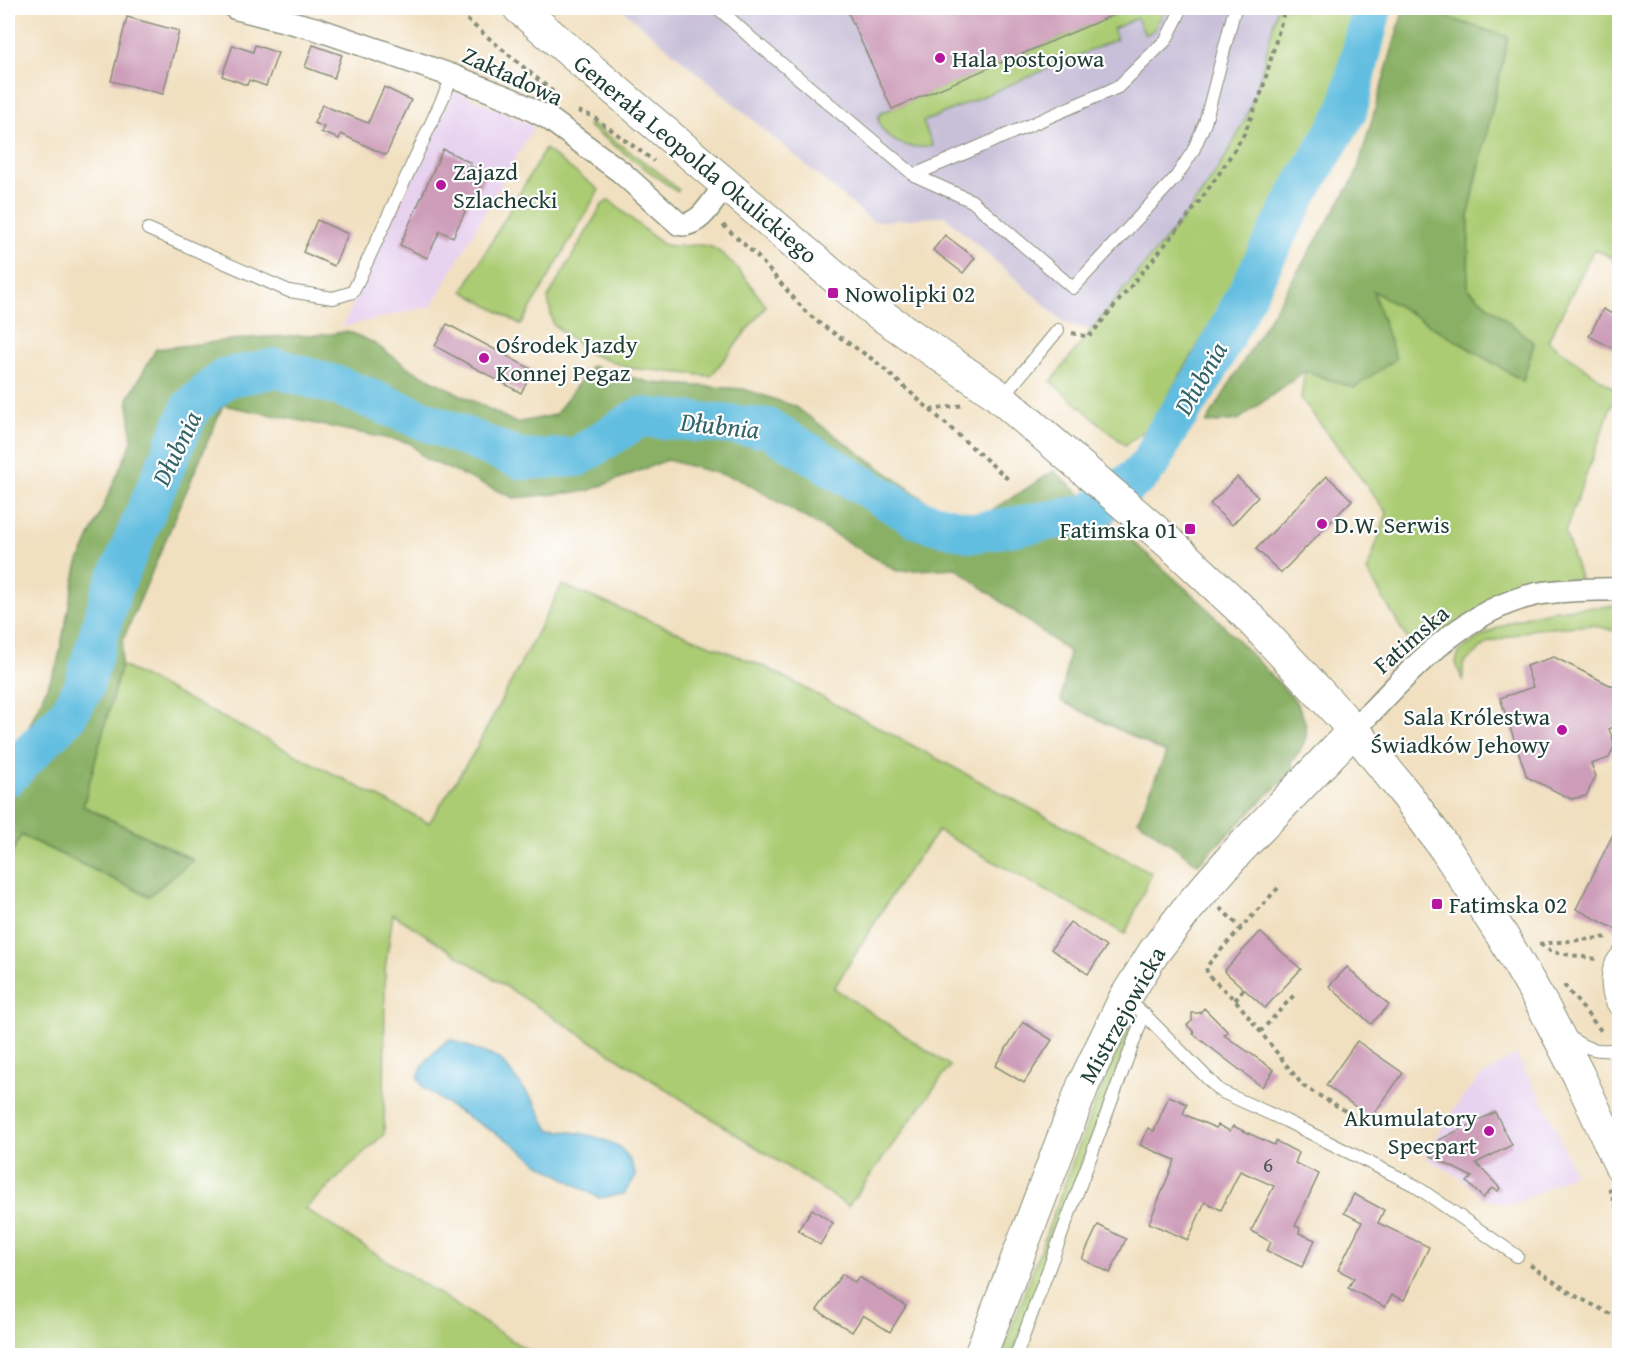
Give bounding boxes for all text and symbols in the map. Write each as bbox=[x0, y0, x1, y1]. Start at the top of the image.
street label: Zakładowa bbox=[457, 37, 570, 115]
place label: Hala postojowa bbox=[952, 41, 1105, 76]
street label: Generała Leopolda Okulickiego bbox=[566, 46, 826, 272]
marker: Hala postojowa bbox=[933, 51, 947, 65]
place label: Zajazd Szlachecki bbox=[453, 154, 558, 217]
marker: Zajazd Szlachecki bbox=[434, 178, 448, 192]
place label: Nowolipki 02 bbox=[845, 276, 975, 311]
marker: Nowolipki 02 bbox=[826, 286, 840, 300]
place label: Ośrodek Jazdy Konnej Pegaz bbox=[496, 327, 638, 390]
water label: Dłubnia bbox=[1163, 334, 1237, 423]
marker: Ośrodek Jazdy Konnej Pegaz bbox=[477, 351, 491, 365]
water label: Dłubnia bbox=[678, 401, 761, 449]
water label: Dłubnia bbox=[141, 404, 211, 493]
place label: D.W. Serwis bbox=[1334, 507, 1450, 542]
place label: Fatimska 01 bbox=[1060, 512, 1178, 547]
marker: D.W. Serwis bbox=[1315, 517, 1329, 531]
marker: Fatimska 01 bbox=[1183, 522, 1197, 536]
street label: Fatimska bbox=[1366, 596, 1457, 682]
place label: Sala Królestwa Świadków Jehowy bbox=[1370, 699, 1551, 762]
marker: Sala Królestwa Świadków Jehowy bbox=[1555, 723, 1569, 737]
place label: Fatimska 02 bbox=[1449, 887, 1567, 922]
marker: Fatimska 02 bbox=[1430, 897, 1444, 911]
street label: Mistrzejowicka bbox=[1070, 939, 1174, 1090]
place label: Akumulatory Specpart bbox=[1344, 1100, 1478, 1163]
marker: Akumulatory Specpart bbox=[1482, 1124, 1496, 1138]
house number: 6 bbox=[1263, 1149, 1273, 1180]

